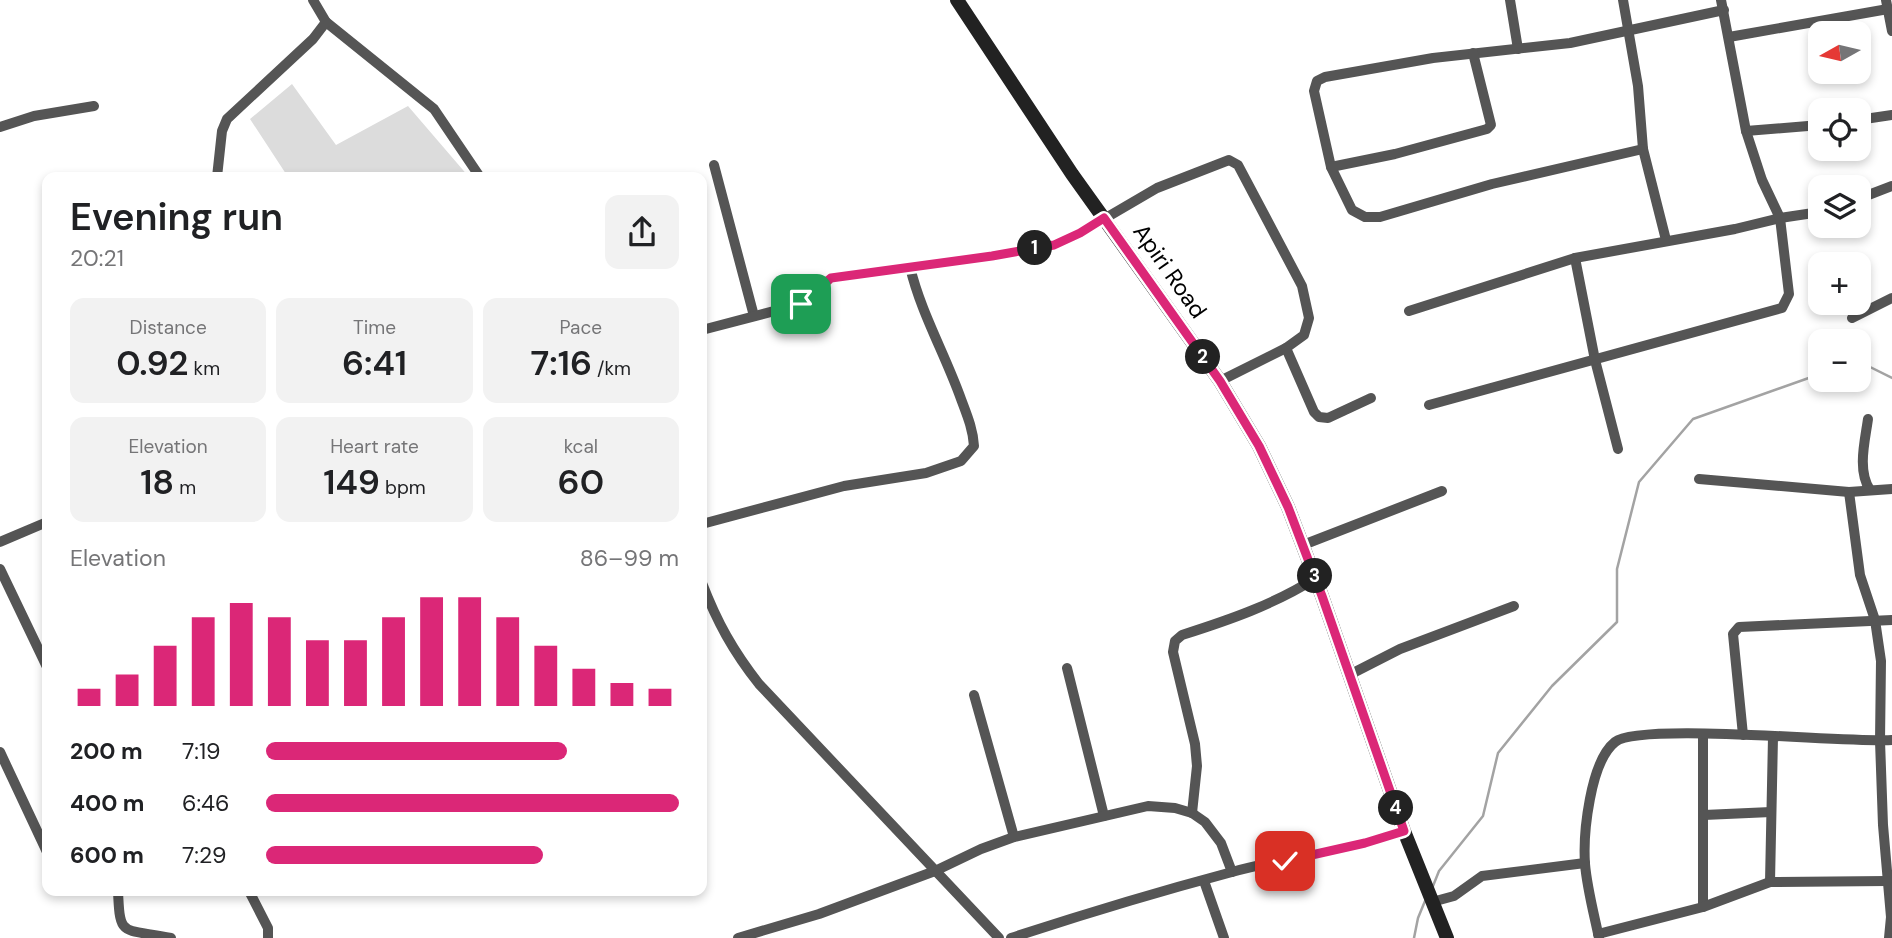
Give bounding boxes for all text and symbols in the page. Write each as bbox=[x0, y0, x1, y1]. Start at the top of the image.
north arrow bbox=[1808, 21, 1871, 84]
map controls bbox=[1808, 21, 1871, 392]
button: locate bbox=[1808, 98, 1871, 161]
button: layers bbox=[1808, 175, 1871, 238]
text: Evening run bbox=[70, 192, 283, 242]
button: share bbox=[605, 195, 679, 269]
street label: Apiri Road bbox=[1126, 218, 1214, 324]
pin: 1 bbox=[1018, 230, 1052, 266]
text: 1 bbox=[1031, 235, 1038, 260]
text: 20:21 bbox=[70, 243, 124, 273]
button: + bbox=[1808, 252, 1871, 315]
pin bbox=[771, 274, 831, 334]
icon: arrive bbox=[782, 285, 820, 323]
text: Distance bbox=[130, 315, 207, 340]
text: Time bbox=[353, 315, 396, 340]
text: Pace bbox=[560, 315, 602, 340]
button: − bbox=[1808, 329, 1871, 392]
text: 0.92 bbox=[116, 340, 189, 386]
text: 6:41 bbox=[342, 340, 407, 386]
text: 7:16 bbox=[531, 340, 592, 386]
pin: 2 bbox=[1186, 340, 1220, 374]
text: 2 bbox=[1197, 344, 1208, 369]
text: km bbox=[189, 356, 220, 381]
text: /km bbox=[592, 356, 631, 381]
text: Elevation bbox=[129, 434, 208, 459]
text: Heart rate bbox=[330, 434, 419, 459]
text: kcal bbox=[564, 434, 598, 459]
text: 18 bbox=[140, 459, 174, 505]
text: 149 bbox=[323, 459, 380, 505]
text: 60 bbox=[558, 459, 604, 505]
text: m bbox=[174, 475, 196, 500]
text: bpm bbox=[380, 475, 426, 500]
text: Elevation bbox=[70, 543, 166, 573]
text: 86–99 m bbox=[580, 543, 679, 573]
pin: 3 bbox=[1298, 558, 1332, 594]
text: 3 bbox=[1309, 563, 1320, 588]
text: 200 m bbox=[70, 736, 143, 766]
text: 7:19 bbox=[182, 736, 221, 766]
text: 400 m bbox=[70, 788, 144, 818]
text: 6:46 bbox=[182, 788, 230, 818]
pin: 4 bbox=[1378, 790, 1414, 826]
text: 4 bbox=[1389, 795, 1402, 820]
pin bbox=[1255, 831, 1315, 891]
text: 600 m bbox=[70, 840, 144, 870]
text: 7:29 bbox=[182, 840, 226, 870]
icon: check bbox=[1266, 842, 1304, 880]

